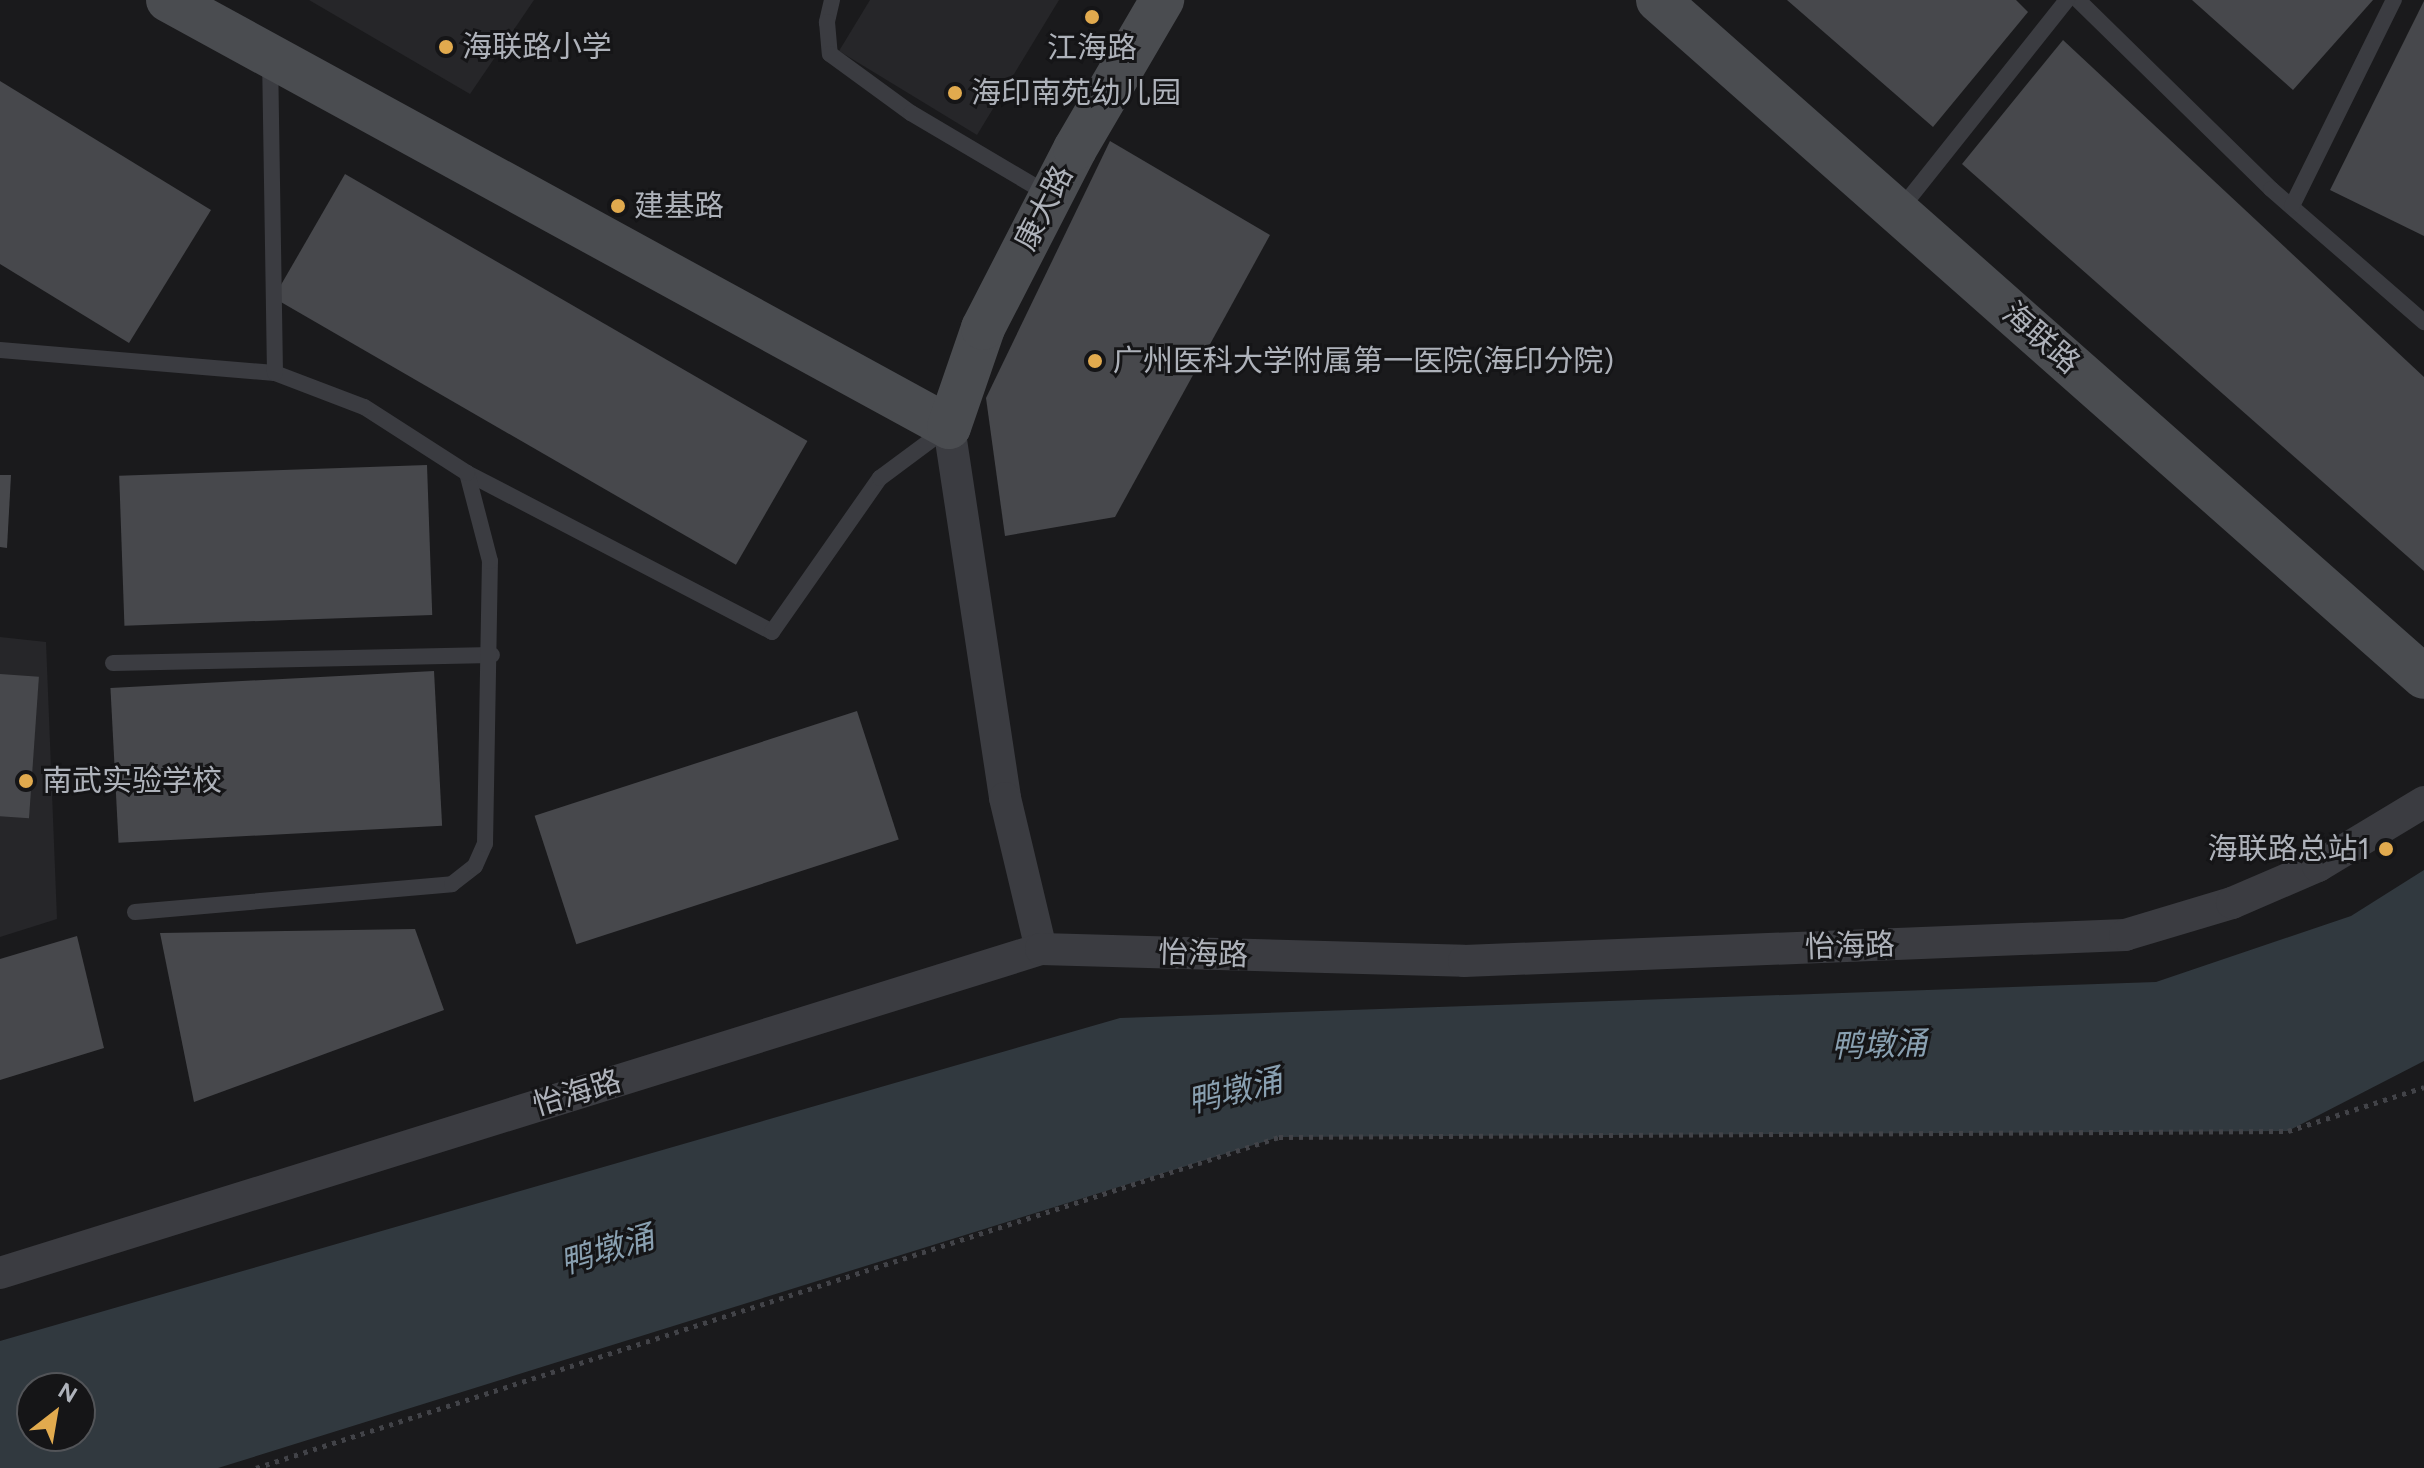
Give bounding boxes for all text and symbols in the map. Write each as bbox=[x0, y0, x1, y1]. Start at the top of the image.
marker: 江海路 bbox=[1083, 8, 1101, 26]
place label: 海联路小学 bbox=[462, 29, 612, 65]
place label: 江海路 bbox=[1047, 30, 1137, 66]
marker: 海联路小学 bbox=[437, 38, 455, 56]
place label: 海印南苑幼儿园 bbox=[971, 75, 1181, 111]
marker: 海印南苑幼儿园 bbox=[946, 84, 964, 102]
street label: 康大路 bbox=[1008, 160, 1080, 256]
place label: 建基路 bbox=[634, 188, 724, 224]
marker: 建基路 bbox=[609, 197, 627, 215]
street label: 海联路 bbox=[1995, 295, 2087, 381]
place label: 广州医科大学附属第一医院(海印分院) bbox=[1113, 343, 1614, 379]
marker: 广州医科大学附属第一医院(海印分院) bbox=[1084, 350, 1106, 372]
place label: 南武实验学校 bbox=[42, 763, 222, 799]
marker: 南武实验学校 bbox=[17, 772, 35, 790]
place label: 海联路总站1 bbox=[2208, 831, 2370, 867]
marker: 海联路总站1 bbox=[2377, 840, 2395, 858]
street label: 怡海路 bbox=[1804, 926, 1896, 966]
street label: 怡海路 bbox=[1157, 934, 1249, 974]
water label: 鸭墩涌 bbox=[1830, 1024, 1928, 1066]
water label: 鸭墩涌 bbox=[1184, 1061, 1286, 1121]
street label: 怡海路 bbox=[529, 1063, 625, 1123]
water label: 鸭墩涌 bbox=[555, 1218, 659, 1282]
north arrow bbox=[16, 1372, 96, 1452]
text: N bbox=[53, 1377, 82, 1409]

